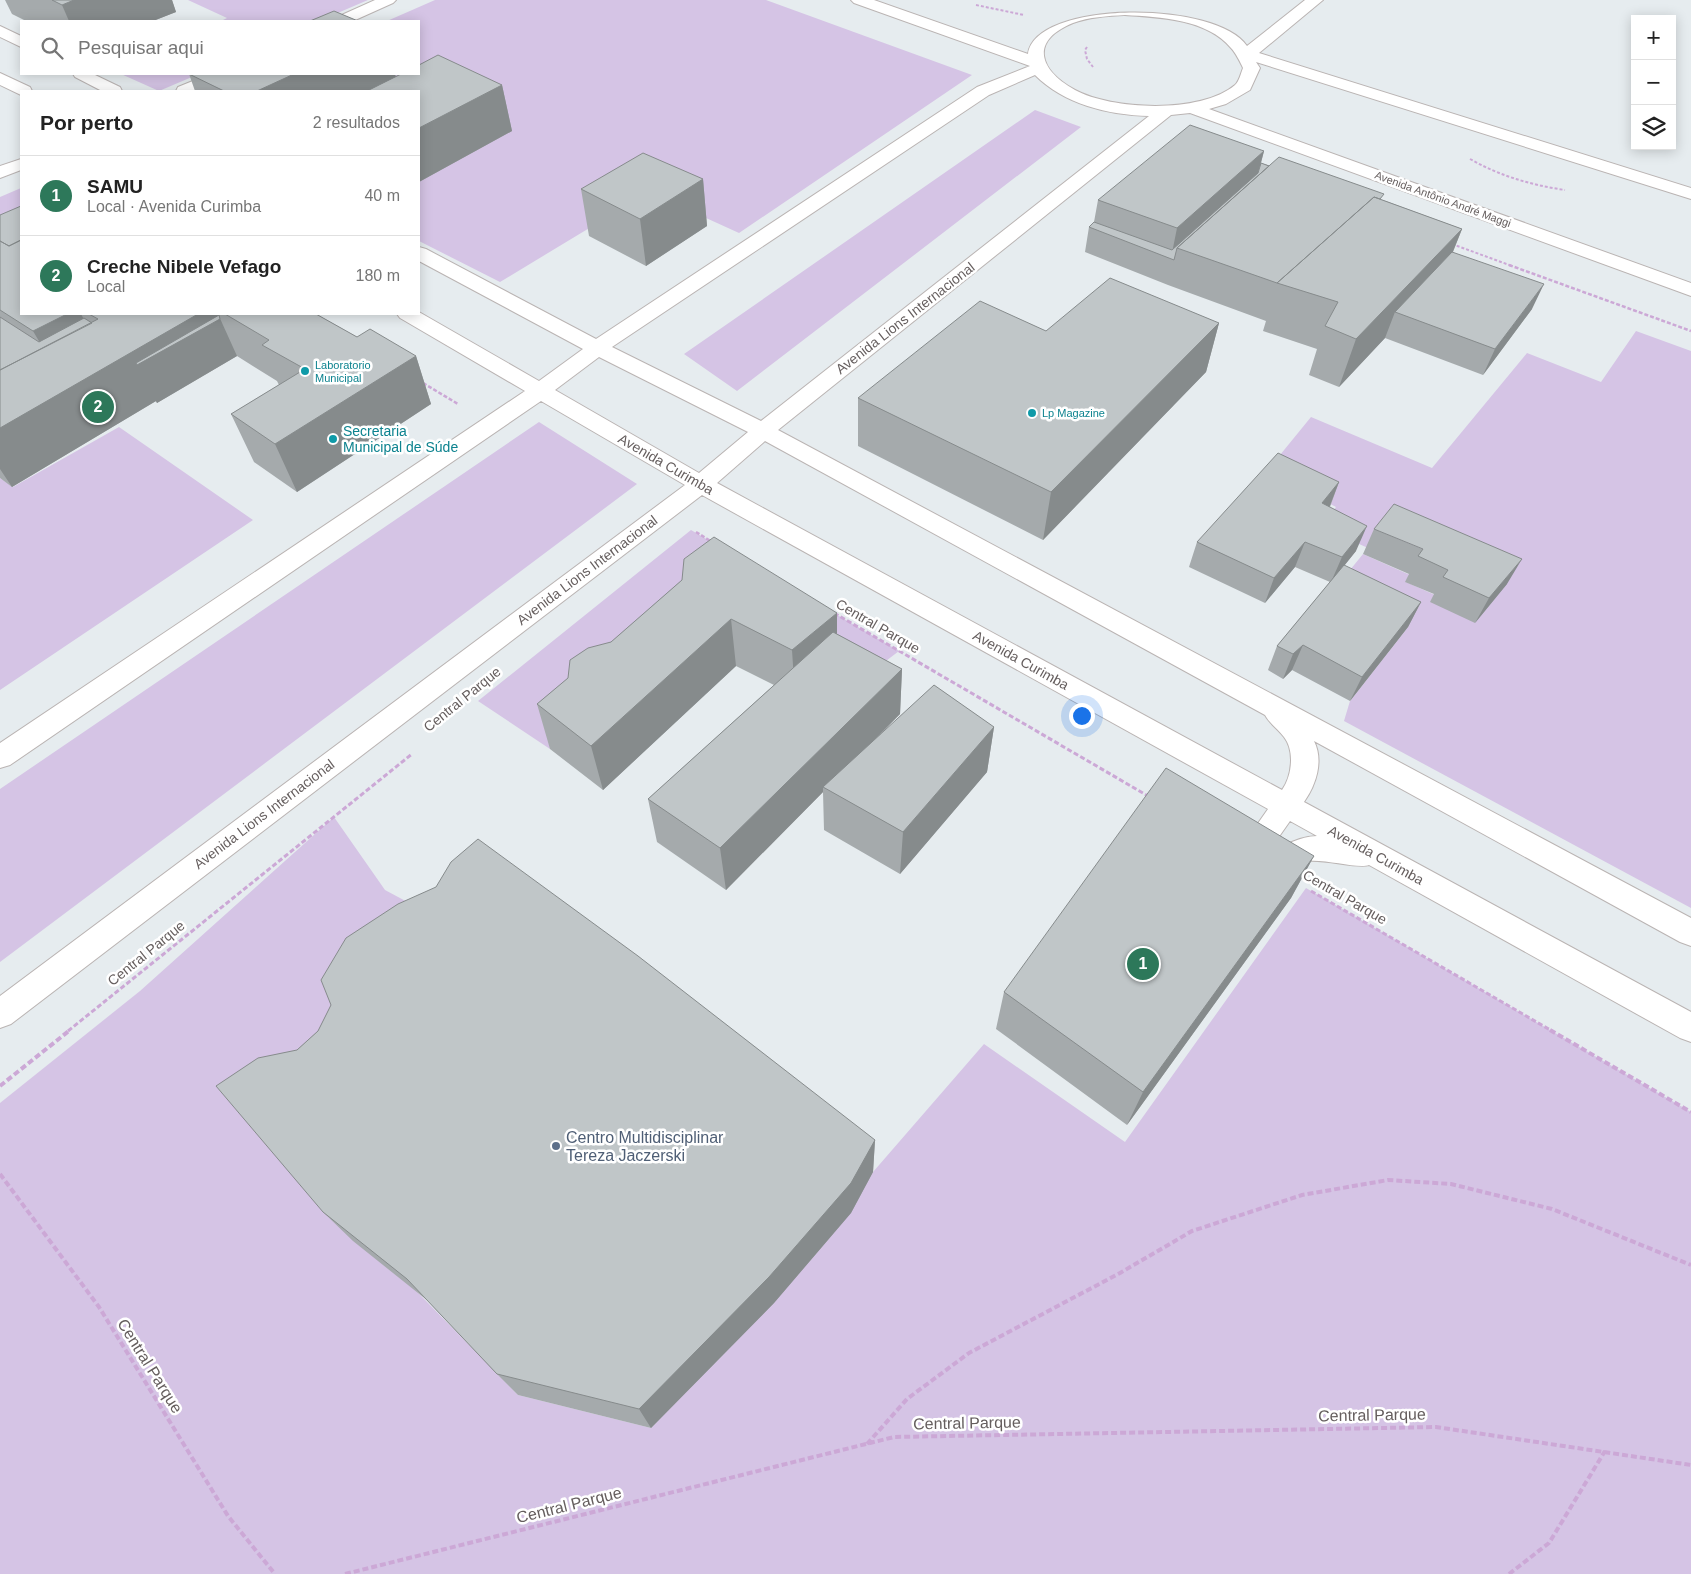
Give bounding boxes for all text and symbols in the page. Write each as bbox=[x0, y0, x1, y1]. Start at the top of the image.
map controls bbox=[1631, 15, 1676, 150]
button: + bbox=[1631, 15, 1676, 60]
search box bbox=[20, 20, 420, 75]
icon: search bbox=[38, 34, 66, 62]
text: Pesquisar aqui bbox=[78, 37, 204, 58]
button: − bbox=[1631, 60, 1676, 105]
button: layers bbox=[1631, 105, 1676, 150]
text: Por perto bbox=[40, 111, 133, 134]
text: 2 resultados bbox=[313, 114, 400, 131]
street label: Avenida Antônio André Maggi bbox=[1373, 169, 1513, 229]
text: SAMU bbox=[87, 176, 143, 197]
text: 1 bbox=[52, 187, 60, 204]
text: 40 m bbox=[364, 187, 400, 204]
text: Local · Avenida Curimba bbox=[87, 198, 261, 215]
text: Creche Nibele Vefago bbox=[87, 256, 281, 277]
street label: Avenida Lions Internacional bbox=[832, 259, 978, 377]
text: 2 bbox=[52, 267, 60, 284]
text: 180 m bbox=[356, 267, 400, 284]
text: Local bbox=[87, 278, 125, 295]
place label: Laboratorio Municipal bbox=[315, 359, 371, 384]
marker: Laboratorio Municipal bbox=[299, 365, 311, 377]
pin: 2 bbox=[82, 388, 114, 426]
marker: Lp Magazine bbox=[1026, 407, 1038, 419]
place label: Lp Magazine bbox=[1042, 407, 1105, 419]
place label: Secretaria Municipal de Súde bbox=[343, 423, 458, 455]
street label: Avenida Curimba bbox=[616, 430, 717, 498]
marker: Secretaria Municipal de Súde bbox=[327, 433, 339, 445]
street label: Avenida Lions Internacional bbox=[514, 512, 660, 628]
street label: Central Parque bbox=[833, 596, 923, 657]
street label: Avenida Curimba bbox=[970, 627, 1072, 693]
street label: Central Parque bbox=[420, 663, 504, 735]
your location bbox=[1069, 703, 1095, 729]
street label: Avenida Lions Internacional bbox=[191, 756, 337, 872]
street label: Avenida Curimba bbox=[1325, 822, 1427, 888]
street label: Central Parque bbox=[1300, 867, 1390, 928]
street label: Central Parque bbox=[104, 917, 188, 989]
pin: 1 bbox=[1127, 945, 1159, 983]
place label: Centro Multidisciplinar Tereza Jaczerski bbox=[566, 1129, 724, 1164]
marker: Centro Multidisciplinar Tereza Jaczerski bbox=[550, 1140, 562, 1152]
street label: Central Parque bbox=[114, 1316, 186, 1416]
street label: Central Parque bbox=[1318, 1406, 1426, 1424]
street label: Central Parque bbox=[913, 1414, 1021, 1432]
street label: Central Parque bbox=[515, 1484, 623, 1526]

